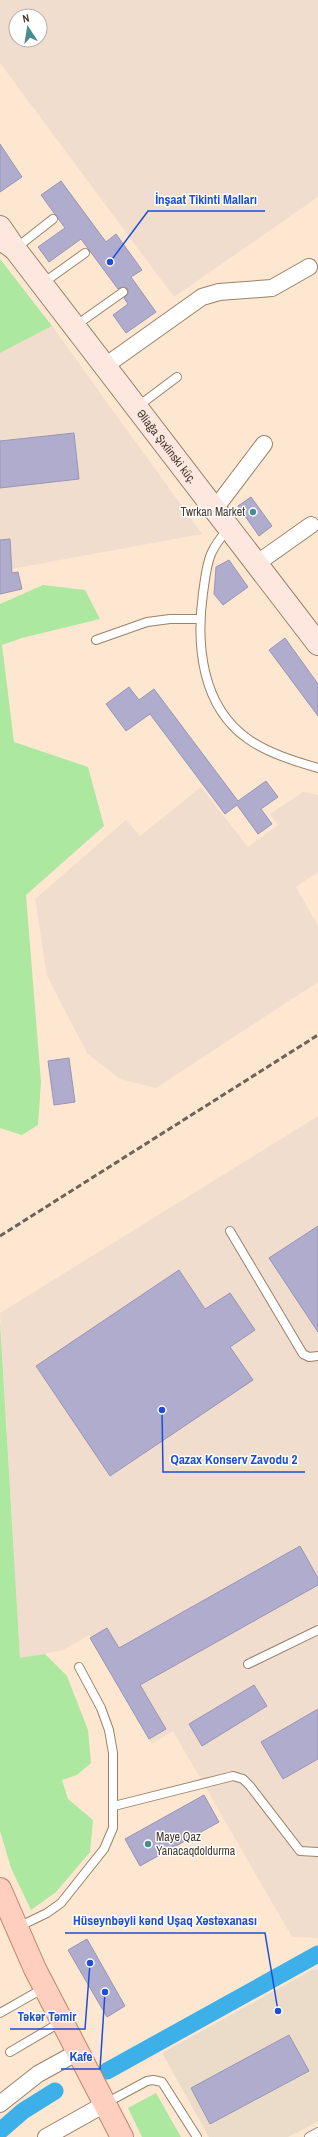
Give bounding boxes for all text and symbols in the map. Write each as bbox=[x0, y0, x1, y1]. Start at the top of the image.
north arrow bbox=[8, 8, 48, 48]
text: N bbox=[21, 11, 31, 26]
callout: İnşaat Tikinti Malları bbox=[148, 186, 265, 211]
text: İnşaat Tikinti Malları bbox=[155, 191, 257, 208]
street label: Əliağa Şıxlinski küç. bbox=[133, 406, 200, 487]
place label: Twrkan Market bbox=[180, 504, 245, 520]
marker: Twrkan Market bbox=[248, 507, 258, 517]
callout: Qazax Konserv Zavodu 2 bbox=[163, 1447, 305, 1472]
text: Qazax Konserv Zavodu 2 bbox=[171, 1451, 297, 1468]
place label: Maye Qaz Yanacaqdoldurma bbox=[156, 1829, 236, 1859]
marker: Maye Qaz Yanacaqdoldurma bbox=[143, 1839, 153, 1849]
callout: Hüseynbəyli kənd Uşaq Xəstəxanası bbox=[65, 1908, 265, 1933]
text: Hüseynbəyli kənd Uşaq Xəstəxanası bbox=[73, 1912, 257, 1929]
callout: Təkər Təmir bbox=[10, 2004, 85, 2029]
text: Təkər Təmir bbox=[18, 2008, 77, 2025]
callout: Kafe bbox=[61, 2044, 100, 2069]
text: Kafe bbox=[69, 2048, 93, 2065]

